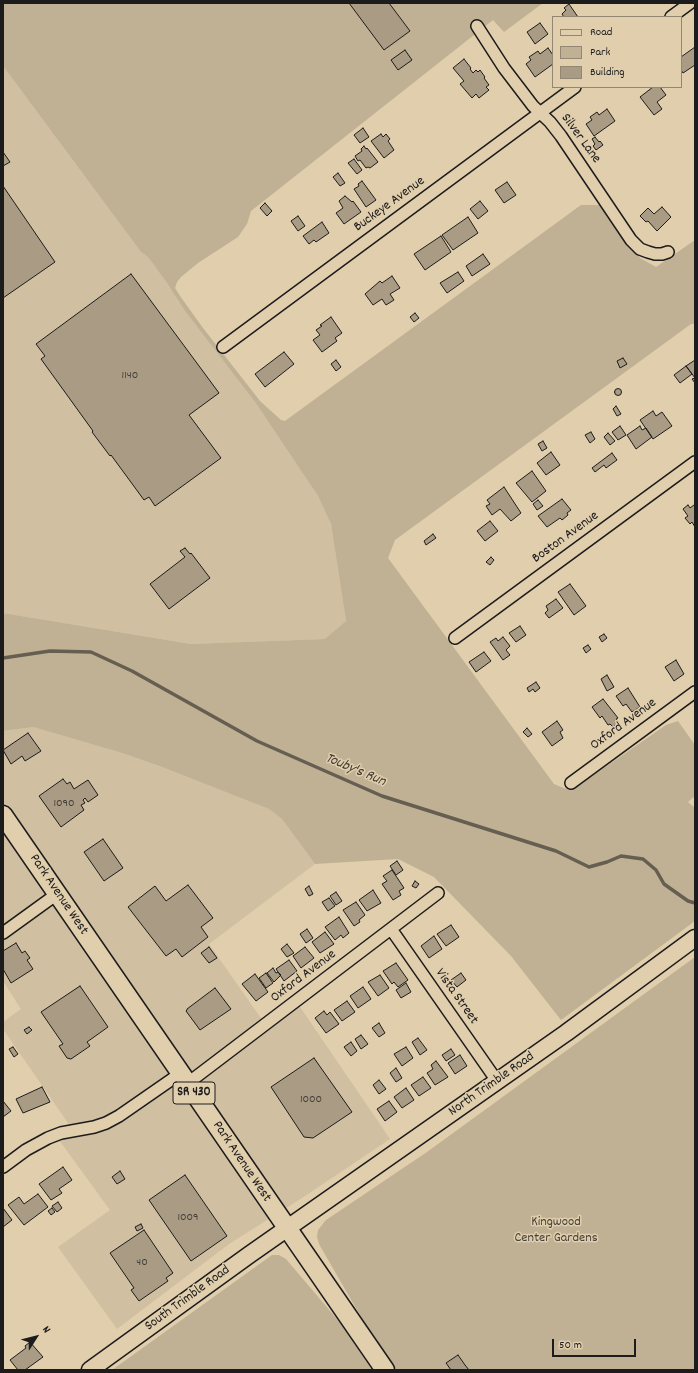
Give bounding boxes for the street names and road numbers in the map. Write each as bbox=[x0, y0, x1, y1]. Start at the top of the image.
street label: Silver Lane bbox=[556, 111, 604, 167]
street label: Buckeye Avenue bbox=[351, 174, 429, 236]
street label: Boston Avenue bbox=[529, 508, 603, 568]
street label: Oxford Avenue bbox=[588, 695, 660, 755]
street label: Park Avenue West bbox=[25, 851, 91, 939]
street label: Oxford Avenue bbox=[268, 947, 340, 1007]
street label: Vista Street bbox=[431, 966, 481, 1028]
street label: North Trimble Road bbox=[446, 1049, 538, 1121]
road number: SR 430 bbox=[173, 1082, 215, 1104]
street label: Park Avenue West bbox=[208, 1118, 274, 1206]
street label: South Trimble Road bbox=[142, 1262, 234, 1336]

